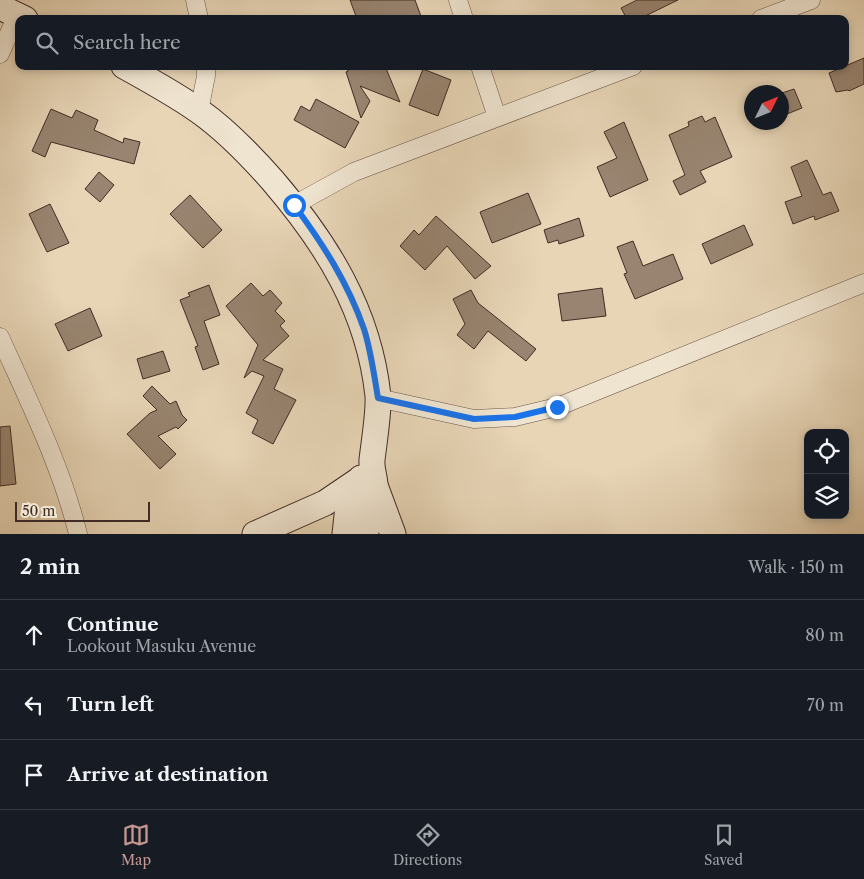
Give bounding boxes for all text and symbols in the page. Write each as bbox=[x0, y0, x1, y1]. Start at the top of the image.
search box bbox=[15, 15, 849, 70]
icon: search bbox=[33, 29, 61, 57]
text: Search here bbox=[73, 31, 181, 54]
north arrow bbox=[744, 85, 789, 130]
route start bbox=[283, 194, 306, 217]
route end bbox=[546, 396, 569, 419]
map controls bbox=[804, 429, 849, 519]
button: locate bbox=[804, 429, 849, 474]
button: layers bbox=[804, 474, 849, 519]
scale bar bbox=[15, 499, 150, 522]
text: 50 m bbox=[22, 502, 55, 520]
text: 2 min bbox=[20, 554, 80, 579]
text: Walk · 150 m bbox=[748, 557, 844, 577]
text: Continue bbox=[67, 613, 159, 636]
icon: ahead bbox=[20, 621, 48, 649]
text: 80 m bbox=[805, 625, 844, 645]
text: Lookout Masuku Avenue bbox=[67, 636, 256, 656]
icon: left bbox=[20, 691, 48, 719]
text: Turn left bbox=[67, 693, 154, 716]
text: 70 m bbox=[807, 695, 844, 715]
icon: arrive bbox=[20, 761, 48, 789]
text: Arrive at destination bbox=[67, 763, 268, 786]
tab: Map bbox=[121, 821, 151, 869]
tab: Directions bbox=[393, 821, 462, 869]
tab: Saved bbox=[704, 821, 743, 869]

